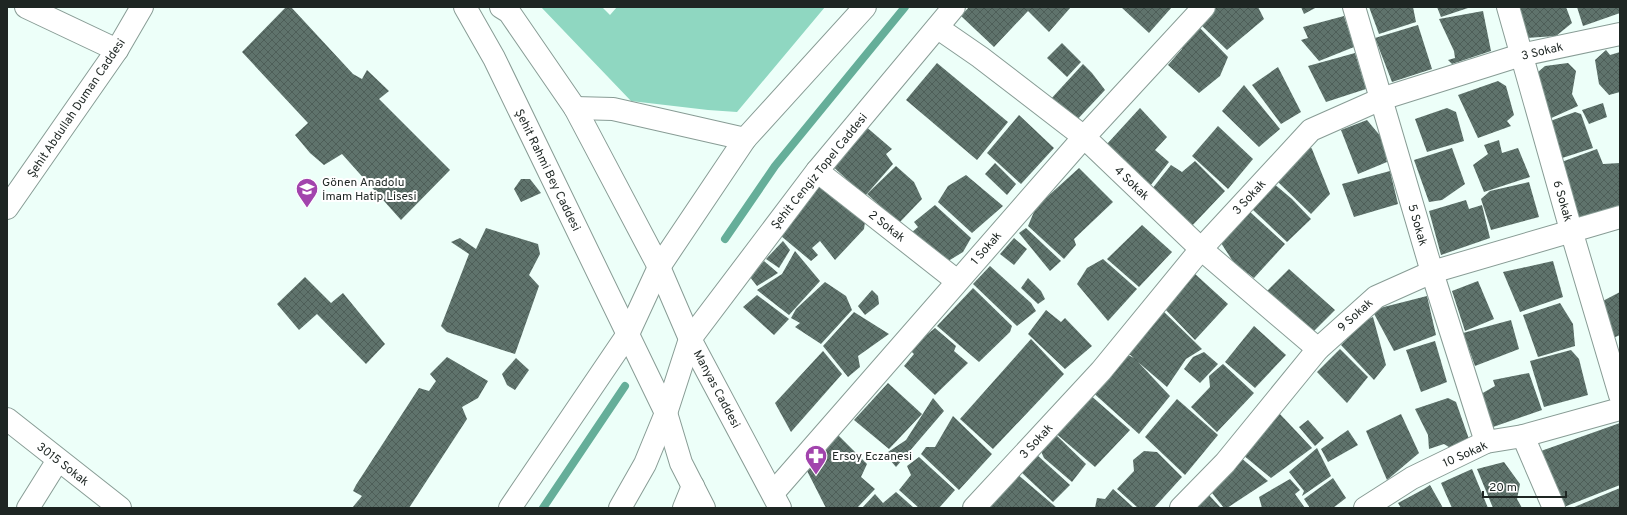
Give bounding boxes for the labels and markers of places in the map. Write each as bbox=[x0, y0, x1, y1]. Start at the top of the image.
place label: Gönen Anadolu İmam Hatip Lisesi bbox=[322, 175, 416, 205]
school or university icon: Gönen Anadolu İmam Hatip Lisesi bbox=[294, 176, 320, 209]
pharmacy icon: Ersoy Eczanesi bbox=[803, 443, 829, 476]
place label: Ersoy Eczanesi bbox=[832, 449, 912, 465]

